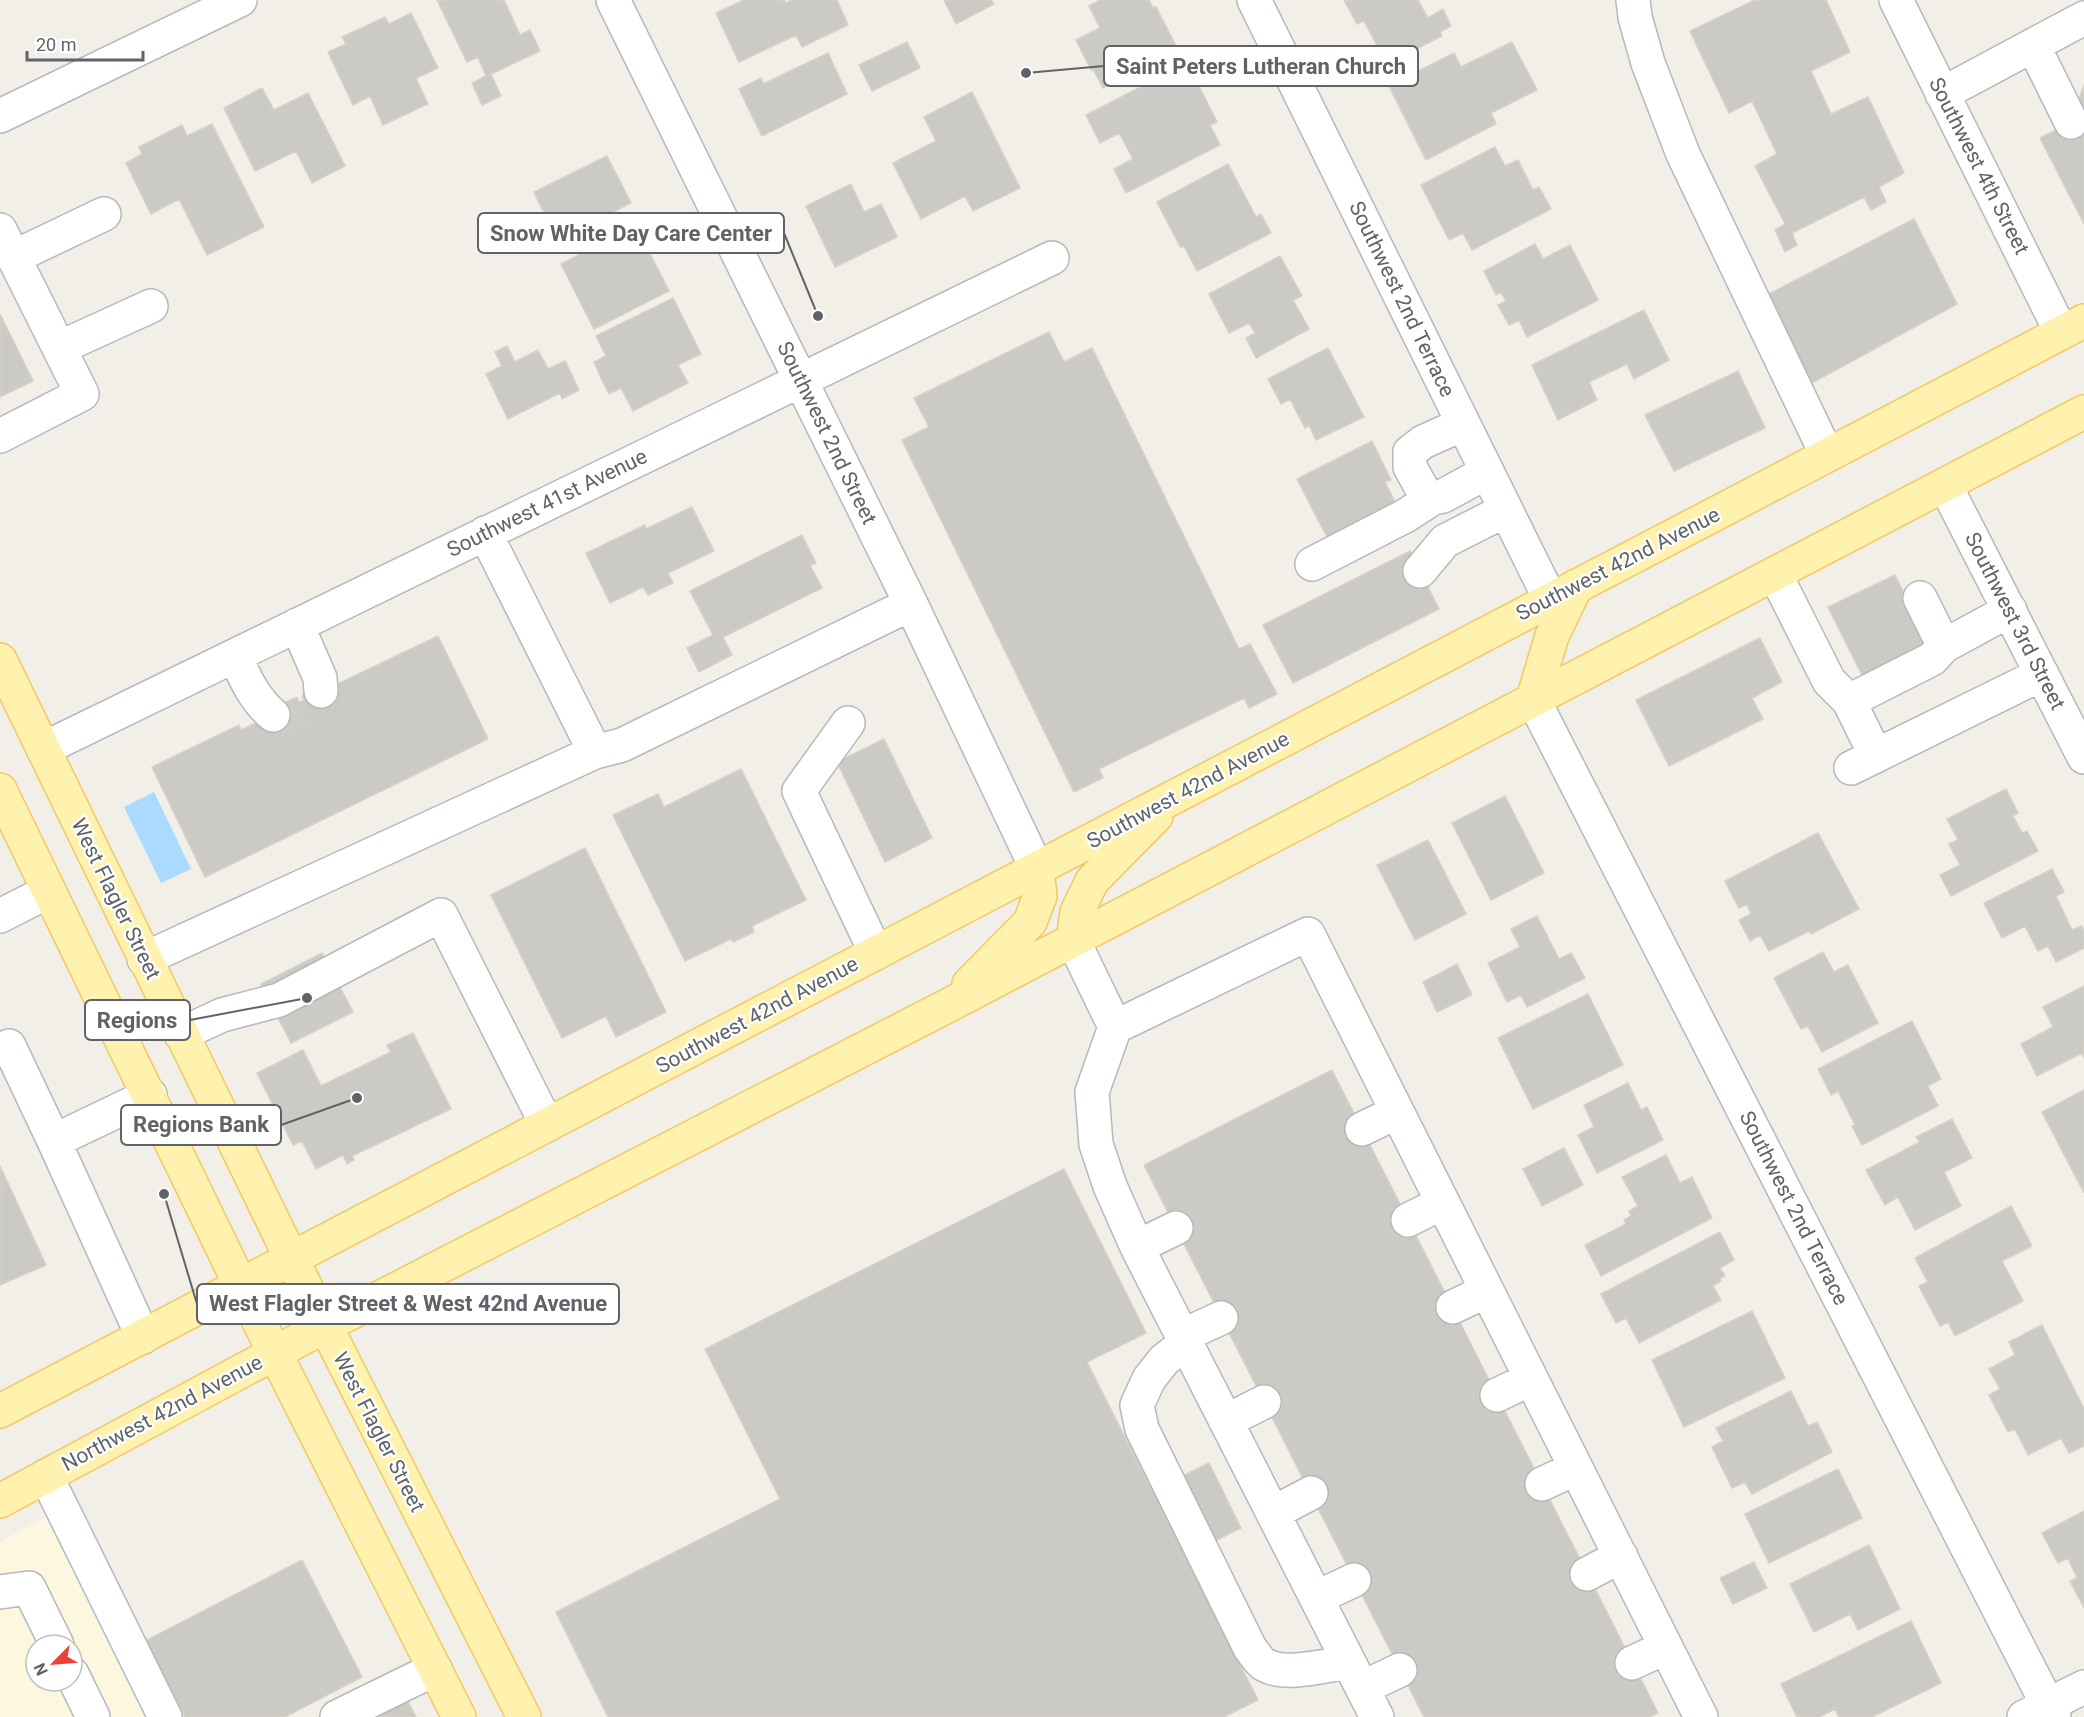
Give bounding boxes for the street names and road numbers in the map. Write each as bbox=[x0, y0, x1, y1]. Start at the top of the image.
street label: Southwest 4th Street bbox=[1924, 74, 2034, 258]
street label: Southwest 2nd Terrace bbox=[1344, 197, 1460, 401]
street label: Southwest 2nd Street bbox=[772, 338, 882, 528]
street label: Southwest 41st Avenue bbox=[443, 444, 651, 562]
street label: Southwest 42nd Avenue bbox=[1512, 502, 1724, 626]
street label: Southwest 3rd Street bbox=[1960, 528, 2070, 714]
street label: Southwest 42nd Avenue bbox=[1083, 727, 1293, 853]
street label: West Flagler Street bbox=[67, 815, 165, 984]
street label: Southwest 42nd Avenue bbox=[652, 952, 862, 1078]
street label: Southwest 2nd Terrace bbox=[1735, 1107, 1853, 1309]
street label: West Flagler Street bbox=[328, 1348, 430, 1516]
street label: Northwest 42nd Avenue bbox=[58, 1350, 266, 1476]

